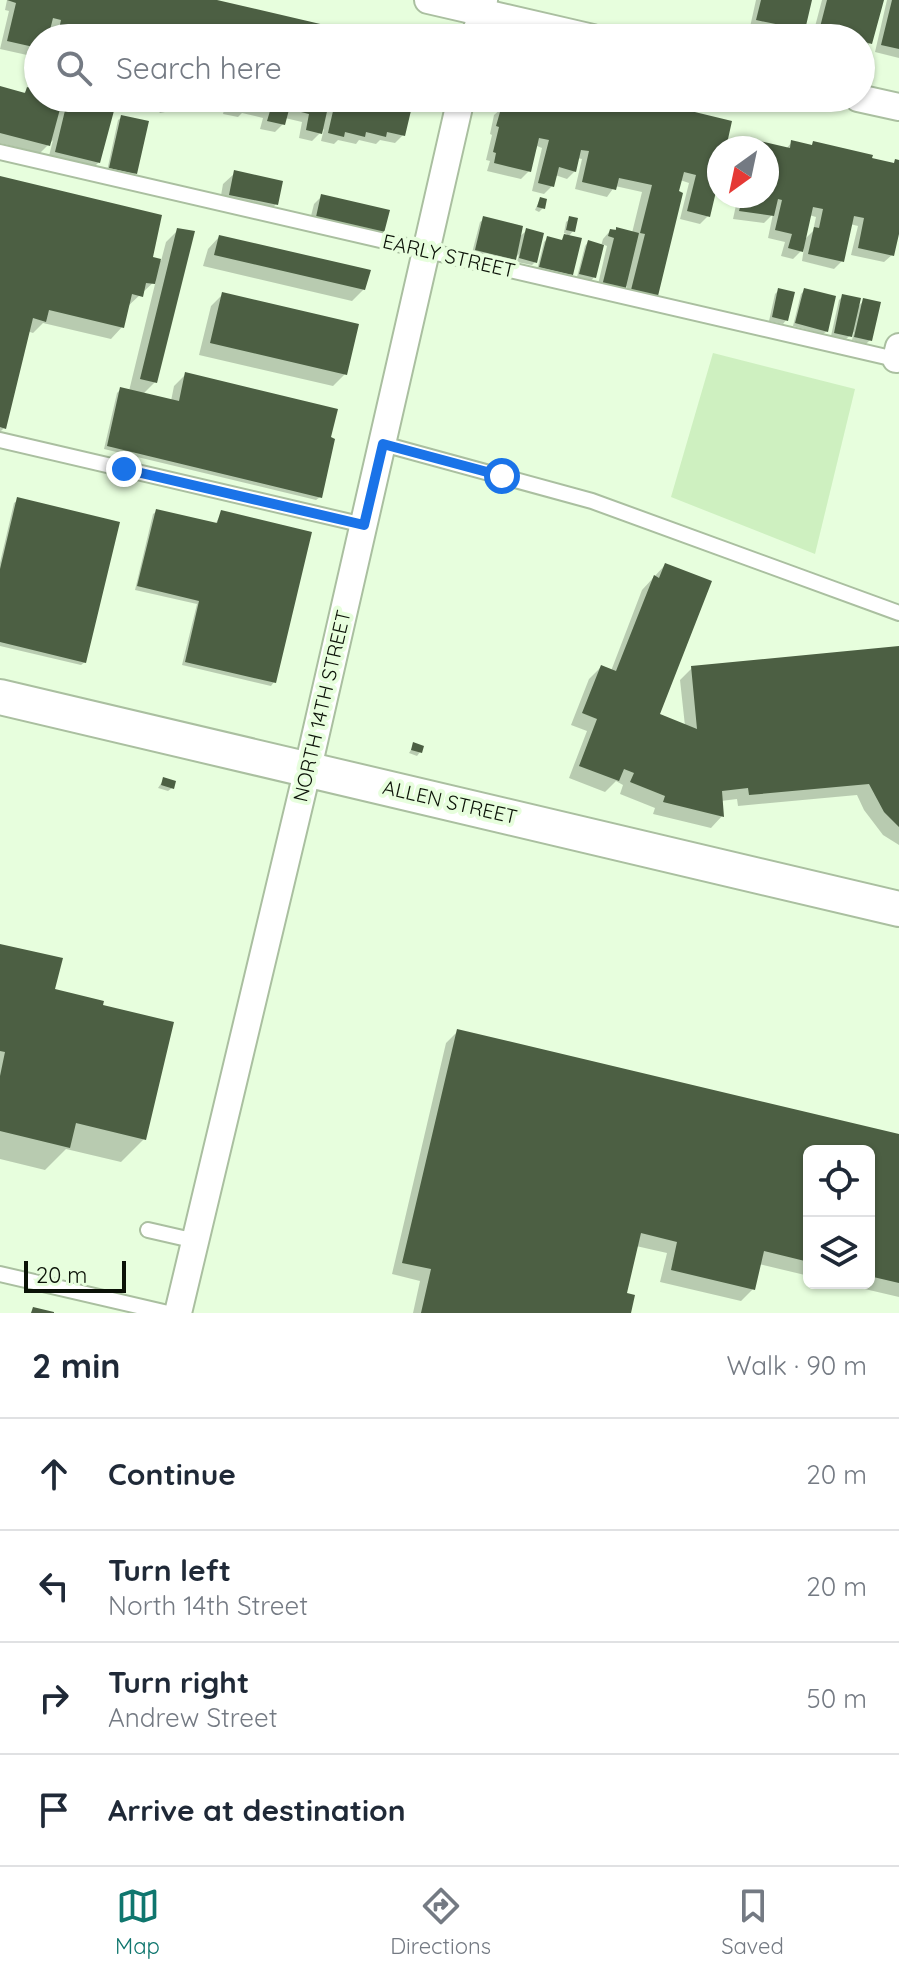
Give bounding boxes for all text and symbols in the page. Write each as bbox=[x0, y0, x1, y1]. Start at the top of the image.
search box bbox=[24, 24, 875, 112]
icon: search bbox=[52, 46, 96, 90]
text: Search here bbox=[116, 49, 282, 87]
north arrow bbox=[707, 136, 779, 208]
street label: EARLY STREET bbox=[380, 228, 518, 283]
route end bbox=[106, 451, 142, 487]
route start bbox=[484, 458, 520, 494]
street label: NORTH 14TH STREET bbox=[287, 608, 356, 804]
street label: ALLEN STREET bbox=[380, 774, 520, 829]
map controls bbox=[803, 1145, 875, 1289]
button: locate bbox=[803, 1145, 875, 1217]
button: layers bbox=[803, 1217, 875, 1289]
scale bar bbox=[24, 1257, 126, 1293]
text: 20 m bbox=[36, 1261, 87, 1289]
text: 2 min bbox=[32, 1344, 121, 1387]
text: Walk · 90 m bbox=[726, 1349, 867, 1382]
icon: ahead bbox=[32, 1452, 76, 1496]
text: Continue bbox=[108, 1455, 236, 1493]
text: 20 m bbox=[806, 1458, 867, 1491]
text: Turn left bbox=[108, 1551, 231, 1589]
icon: left bbox=[32, 1564, 76, 1608]
text: 20 m bbox=[806, 1570, 867, 1603]
text: North 14th Street bbox=[108, 1589, 308, 1622]
text: Turn right bbox=[108, 1663, 249, 1701]
icon: right bbox=[32, 1676, 76, 1720]
text: 50 m bbox=[807, 1682, 867, 1715]
text: Andrew Street bbox=[108, 1701, 277, 1734]
icon: arrive bbox=[32, 1788, 76, 1832]
text: Arrive at destination bbox=[108, 1791, 406, 1829]
tab: Map bbox=[115, 1884, 160, 1960]
tab: Directions bbox=[390, 1884, 491, 1960]
tab: Saved bbox=[721, 1884, 784, 1960]

